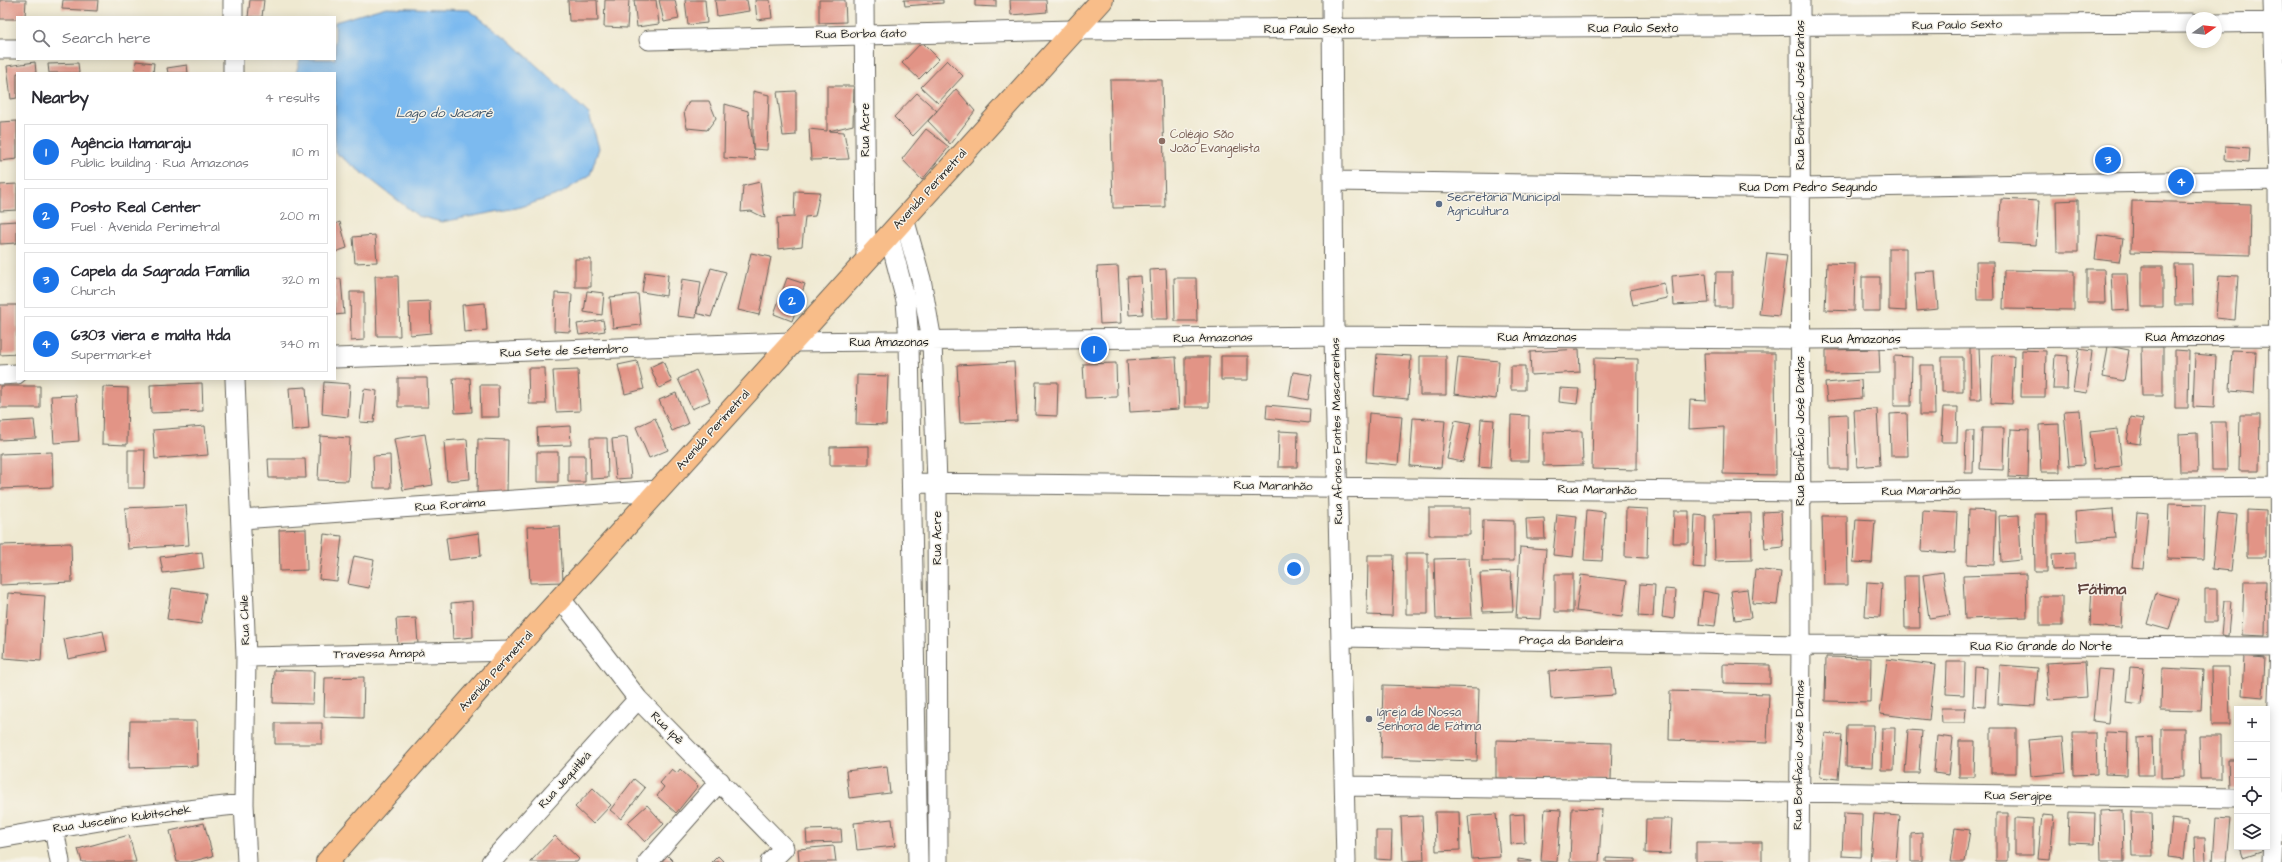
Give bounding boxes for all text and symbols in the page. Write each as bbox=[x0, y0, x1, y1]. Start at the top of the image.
north arrow bbox=[2186, 12, 2222, 48]
search box bbox=[16, 16, 336, 60]
street label: Rua Paulo Sexto bbox=[1912, 16, 2003, 34]
street label: Rua Paulo Sexto bbox=[1588, 20, 1678, 37]
street label: Rua Bonifácio José Dantas bbox=[1792, 20, 1809, 170]
street label: Rua Paulo Sexto bbox=[1264, 21, 1354, 38]
street label: Rua Borba Gato bbox=[815, 25, 907, 43]
icon: search bbox=[30, 27, 52, 49]
text: Search here bbox=[62, 28, 151, 49]
text: Nearby bbox=[32, 86, 89, 110]
text: 4 results bbox=[265, 89, 320, 107]
street label: Rua Acre bbox=[857, 103, 874, 157]
water label: Lago do Jacaré bbox=[396, 104, 493, 123]
place label: Colégio São João Evangelista bbox=[1170, 126, 1260, 158]
text: Agência Itamaraju bbox=[71, 133, 191, 154]
marker: Colégio São João Evangelista bbox=[1157, 136, 1167, 146]
text: 1 bbox=[45, 143, 47, 161]
text: 110 m bbox=[292, 143, 319, 161]
street label: Avenida Perimetral bbox=[889, 145, 971, 233]
pin: 3 bbox=[2095, 145, 2121, 175]
text: Public building · Rua Amazonas bbox=[71, 154, 249, 172]
pin: 4 bbox=[2168, 167, 2194, 197]
street label: Rua Dom Pedro Segundo bbox=[1739, 179, 1877, 197]
place label: Secretaria Municipal Agricultura bbox=[1447, 189, 1560, 221]
text: Posto Real Center bbox=[71, 197, 201, 218]
marker: Secretaria Municipal Agricultura bbox=[1434, 199, 1444, 209]
text: 2 bbox=[42, 207, 50, 225]
text: 200 m bbox=[280, 207, 319, 225]
text: Fuel · Avenida Perimetral bbox=[71, 218, 220, 236]
text: Capela da Sagrada Família bbox=[71, 261, 250, 282]
text: 3 bbox=[43, 271, 49, 289]
text: 320 m bbox=[281, 271, 319, 289]
text: Church bbox=[71, 282, 115, 300]
pin: 2 bbox=[779, 286, 805, 316]
text: 6303 viera e malta ltda bbox=[71, 325, 230, 346]
street label: Rua Amazonas bbox=[1173, 329, 1253, 347]
street label: Rua Amazonas bbox=[1497, 329, 1577, 346]
street label: Rua Amazonas bbox=[2145, 329, 2225, 346]
street label: Rua Amazonas bbox=[1821, 331, 1901, 348]
street label: Rua Amazonas bbox=[849, 334, 929, 351]
pin: 1 bbox=[1081, 334, 1107, 364]
text: 4 bbox=[42, 335, 50, 353]
text: 340 m bbox=[280, 335, 319, 353]
street label: Rua Afonso Fontes Mascarenhas bbox=[1327, 337, 1347, 525]
street label: Rua Sete de Setembro bbox=[500, 340, 629, 362]
text: Supermarket bbox=[71, 346, 152, 364]
street label: Rua Bonifácio José Dantas bbox=[1792, 356, 1809, 506]
street label: Avenida Perimetral bbox=[672, 386, 754, 474]
street label: Rua Maranhão bbox=[1233, 477, 1313, 495]
street label: Rua Maranhão bbox=[1557, 481, 1637, 499]
street label: Rua Maranhão bbox=[1881, 482, 1961, 500]
street label: Rua Roraima bbox=[414, 494, 486, 516]
street label: Rua Acre bbox=[929, 511, 946, 565]
your location bbox=[1284, 559, 1304, 579]
district label: Fátima bbox=[2078, 578, 2127, 600]
street label: Rua Chile bbox=[236, 594, 254, 645]
street label: Avenida Perimetral bbox=[455, 627, 537, 715]
street label: Praça da Bandeira bbox=[1519, 632, 1623, 650]
street label: Rua Rio Grande do Norte bbox=[1970, 638, 2112, 655]
street label: Travessa Amapá bbox=[333, 645, 425, 663]
street label: Rua Bonifácio José Dantas bbox=[1789, 680, 1809, 830]
place label: Igreja de Nossa Senhora de Fátima bbox=[1377, 704, 1481, 735]
map controls bbox=[2234, 706, 2270, 850]
button: + bbox=[2234, 706, 2270, 742]
street label: Rua Ipê bbox=[647, 708, 688, 749]
marker: Igreja de Nossa Senhora de Fátima bbox=[1364, 714, 1374, 724]
button: − bbox=[2234, 742, 2270, 778]
street label: Rua Jequitibá bbox=[535, 748, 595, 812]
button: locate bbox=[2234, 778, 2270, 814]
street label: Rua Sergipe bbox=[1984, 787, 2052, 806]
street label: Rua Juscelino Kubitschek bbox=[52, 801, 193, 837]
button: layers bbox=[2234, 814, 2270, 850]

